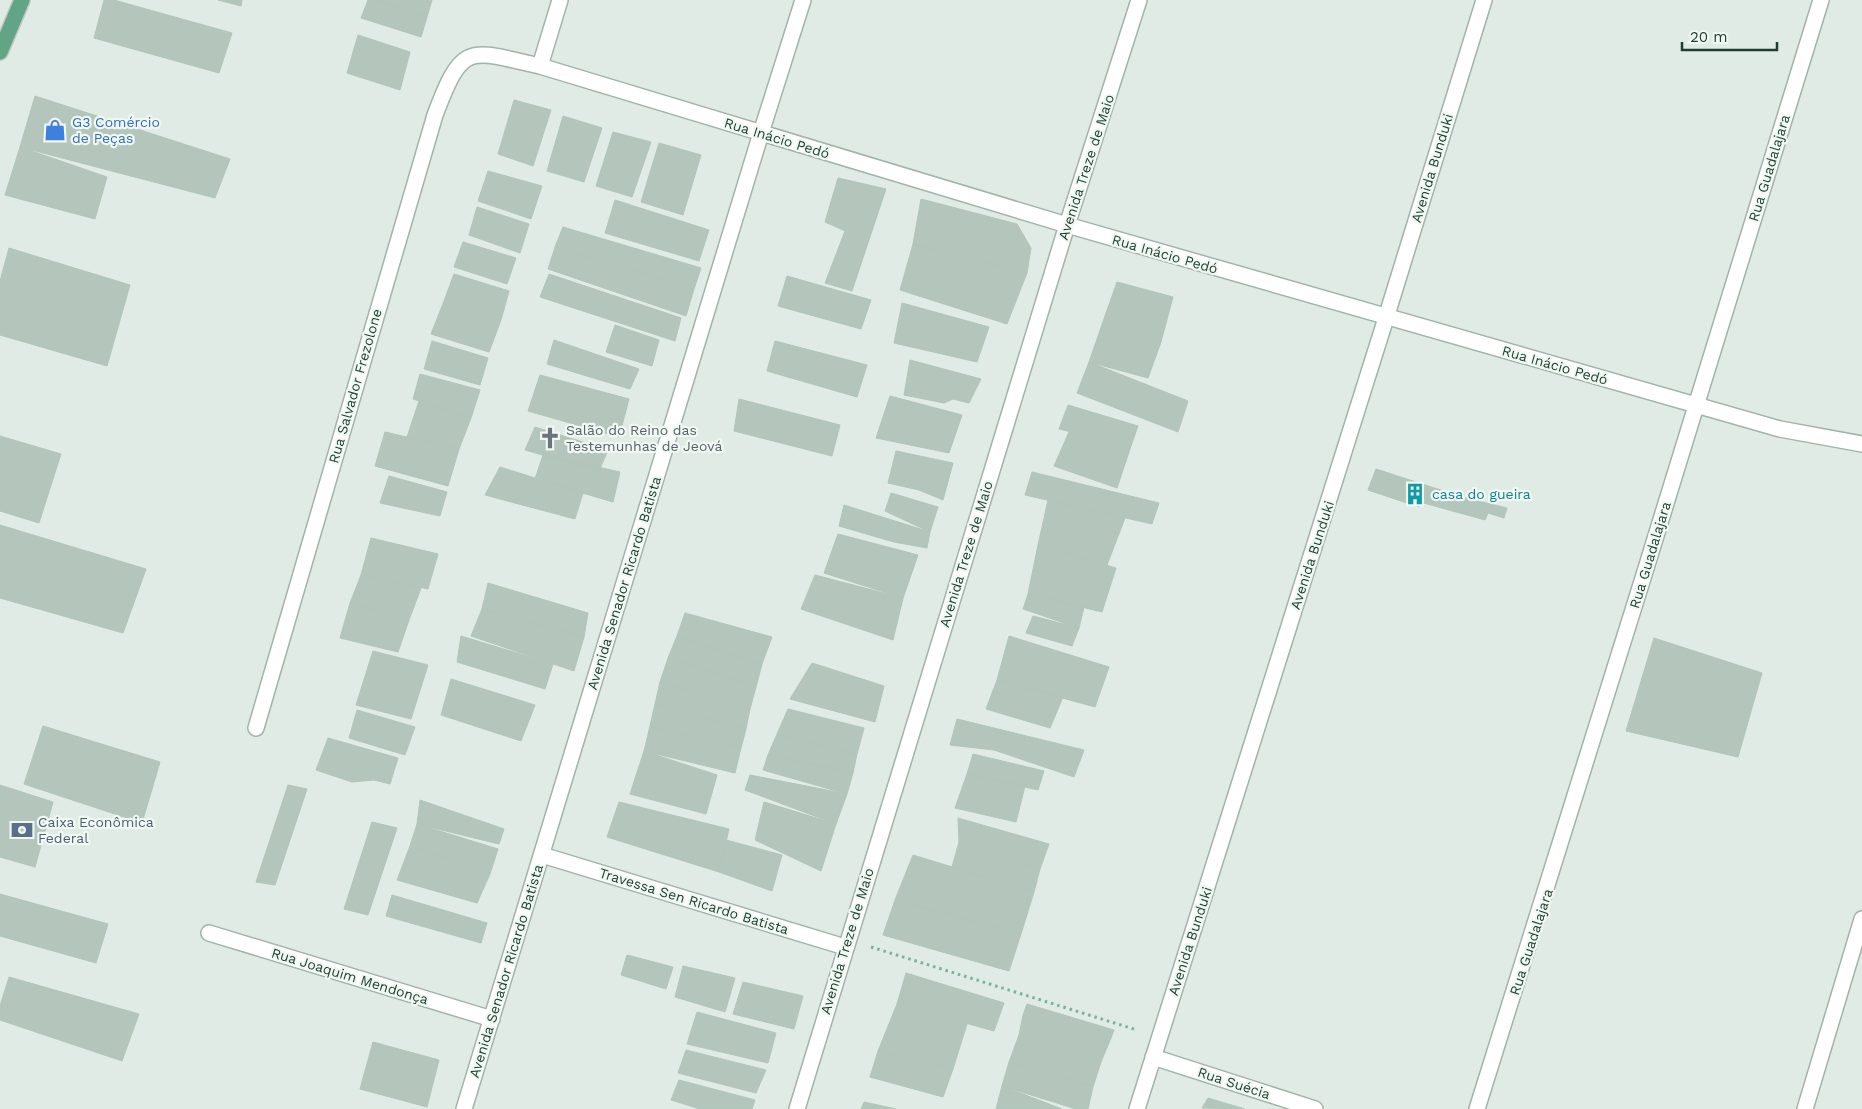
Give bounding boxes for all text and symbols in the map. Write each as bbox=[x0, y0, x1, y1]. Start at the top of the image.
scale bar bbox=[1682, 20, 1777, 52]
text: 20 m bbox=[1690, 28, 1728, 46]
street label: Avenida Treze de Maio bbox=[1055, 92, 1117, 242]
street label: Avenida Bunduki bbox=[1408, 112, 1456, 224]
street label: Rua Guadalajara bbox=[1745, 113, 1793, 223]
place label: G3 Comércio de Peças bbox=[72, 114, 160, 146]
street label: Rua Inácio Pedó bbox=[722, 114, 832, 162]
shop icon: G3 Comércio de Peças bbox=[42, 117, 68, 143]
street label: Rua Inácio Pedó bbox=[1110, 231, 1220, 277]
street label: Rua Salvador Frezolone bbox=[325, 307, 385, 465]
street label: Rua Inácio Pedó bbox=[1500, 342, 1610, 388]
place label: Salão do Reino das Testemunhas de Jeová bbox=[566, 422, 722, 454]
church icon: Salão do Reino das Testemunhas de Jeová bbox=[537, 425, 563, 451]
street label: Avenida Senador Ricardo Batista bbox=[584, 474, 664, 692]
street label: Avenida Treze de Maio bbox=[936, 479, 996, 629]
building icon: casa do gueira bbox=[1402, 481, 1428, 507]
place label: casa do gueira bbox=[1432, 486, 1531, 502]
street label: Avenida Bunduki bbox=[1287, 499, 1337, 611]
street label: Rua Guadalajara bbox=[1626, 500, 1674, 610]
place label: Caixa Econômica Federal bbox=[38, 814, 154, 846]
bank icon: Caixa Econômica Federal bbox=[9, 817, 35, 843]
street label: Avenida Senador Ricardo Batista bbox=[466, 862, 546, 1080]
street label: Travessa Sen Ricardo Batista bbox=[597, 864, 791, 938]
street label: Avenida Treze de Maio bbox=[817, 866, 877, 1016]
street label: Avenida Bunduki bbox=[1165, 885, 1215, 997]
street label: Rua Guadalajara bbox=[1506, 887, 1556, 997]
street label: Rua Joaquim Mendonça bbox=[270, 944, 431, 1008]
street label: Rua Suécia bbox=[1196, 1064, 1272, 1102]

